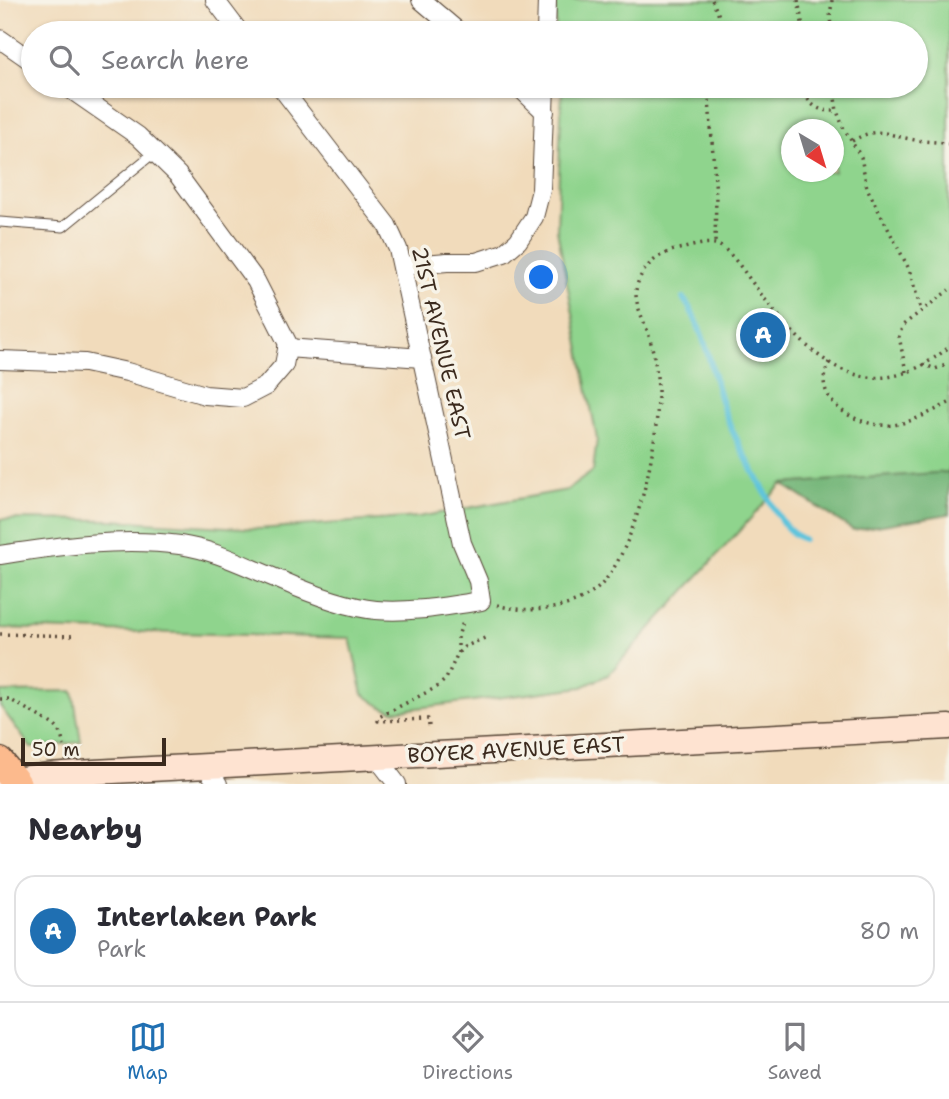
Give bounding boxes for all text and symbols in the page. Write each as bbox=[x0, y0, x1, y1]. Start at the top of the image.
search box bbox=[21, 21, 928, 98]
icon: search bbox=[45, 41, 83, 79]
text: Search here bbox=[101, 42, 250, 77]
north arrow bbox=[781, 119, 844, 182]
street label: 21ST AVENUE EAST bbox=[405, 244, 477, 442]
your location bbox=[524, 260, 558, 294]
pin: A bbox=[740, 309, 786, 361]
street label: BOYER AVENUE EAST bbox=[407, 730, 625, 770]
scale bar bbox=[21, 735, 166, 767]
text: 50 m bbox=[32, 737, 80, 762]
text: Nearby bbox=[28, 809, 143, 850]
text: Interlaken Park bbox=[97, 899, 317, 934]
text: A bbox=[44, 916, 62, 946]
text: 80 m bbox=[860, 916, 919, 946]
text: Park bbox=[97, 934, 146, 964]
tab: Map bbox=[127, 1018, 168, 1085]
tab: Directions bbox=[423, 1018, 513, 1085]
tab: Saved bbox=[768, 1018, 822, 1085]

